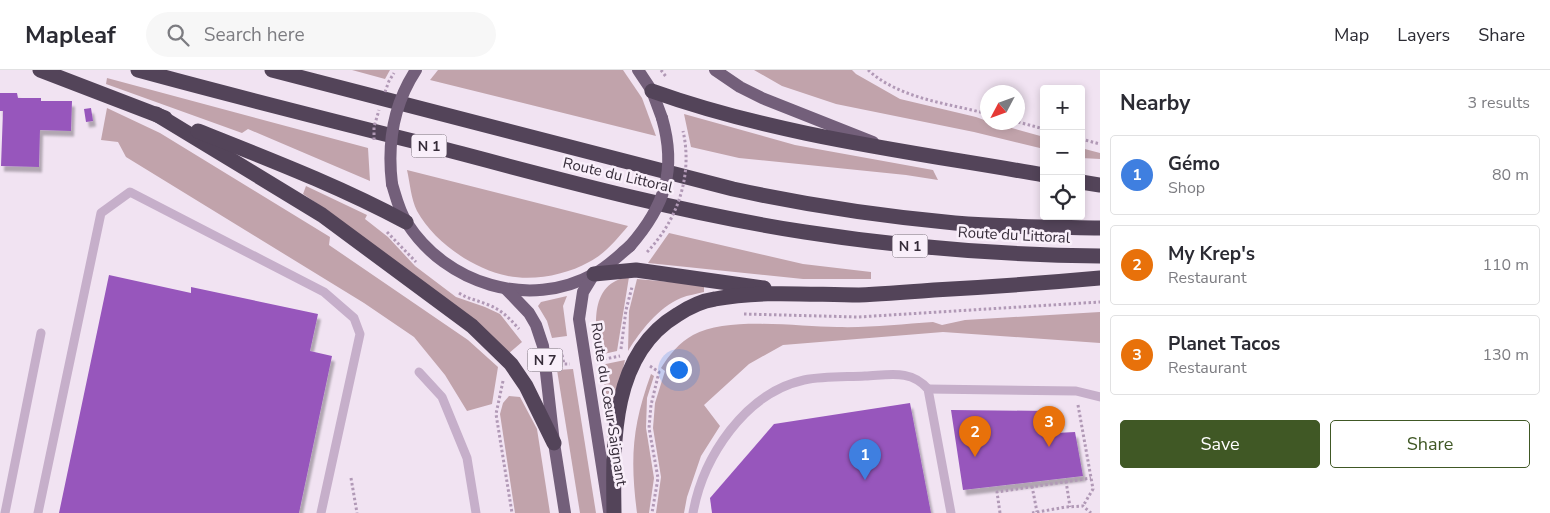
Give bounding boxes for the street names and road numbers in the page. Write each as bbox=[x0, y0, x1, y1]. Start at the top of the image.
road number: N 1 bbox=[412, 134, 446, 158]
street label: Route du Littoral bbox=[561, 153, 676, 198]
street label: Route du Littoral bbox=[957, 222, 1071, 248]
road number: N 1 bbox=[892, 235, 928, 258]
street label: Route du Cœur Saignant bbox=[586, 321, 632, 488]
road number: N 7 bbox=[528, 348, 562, 372]

